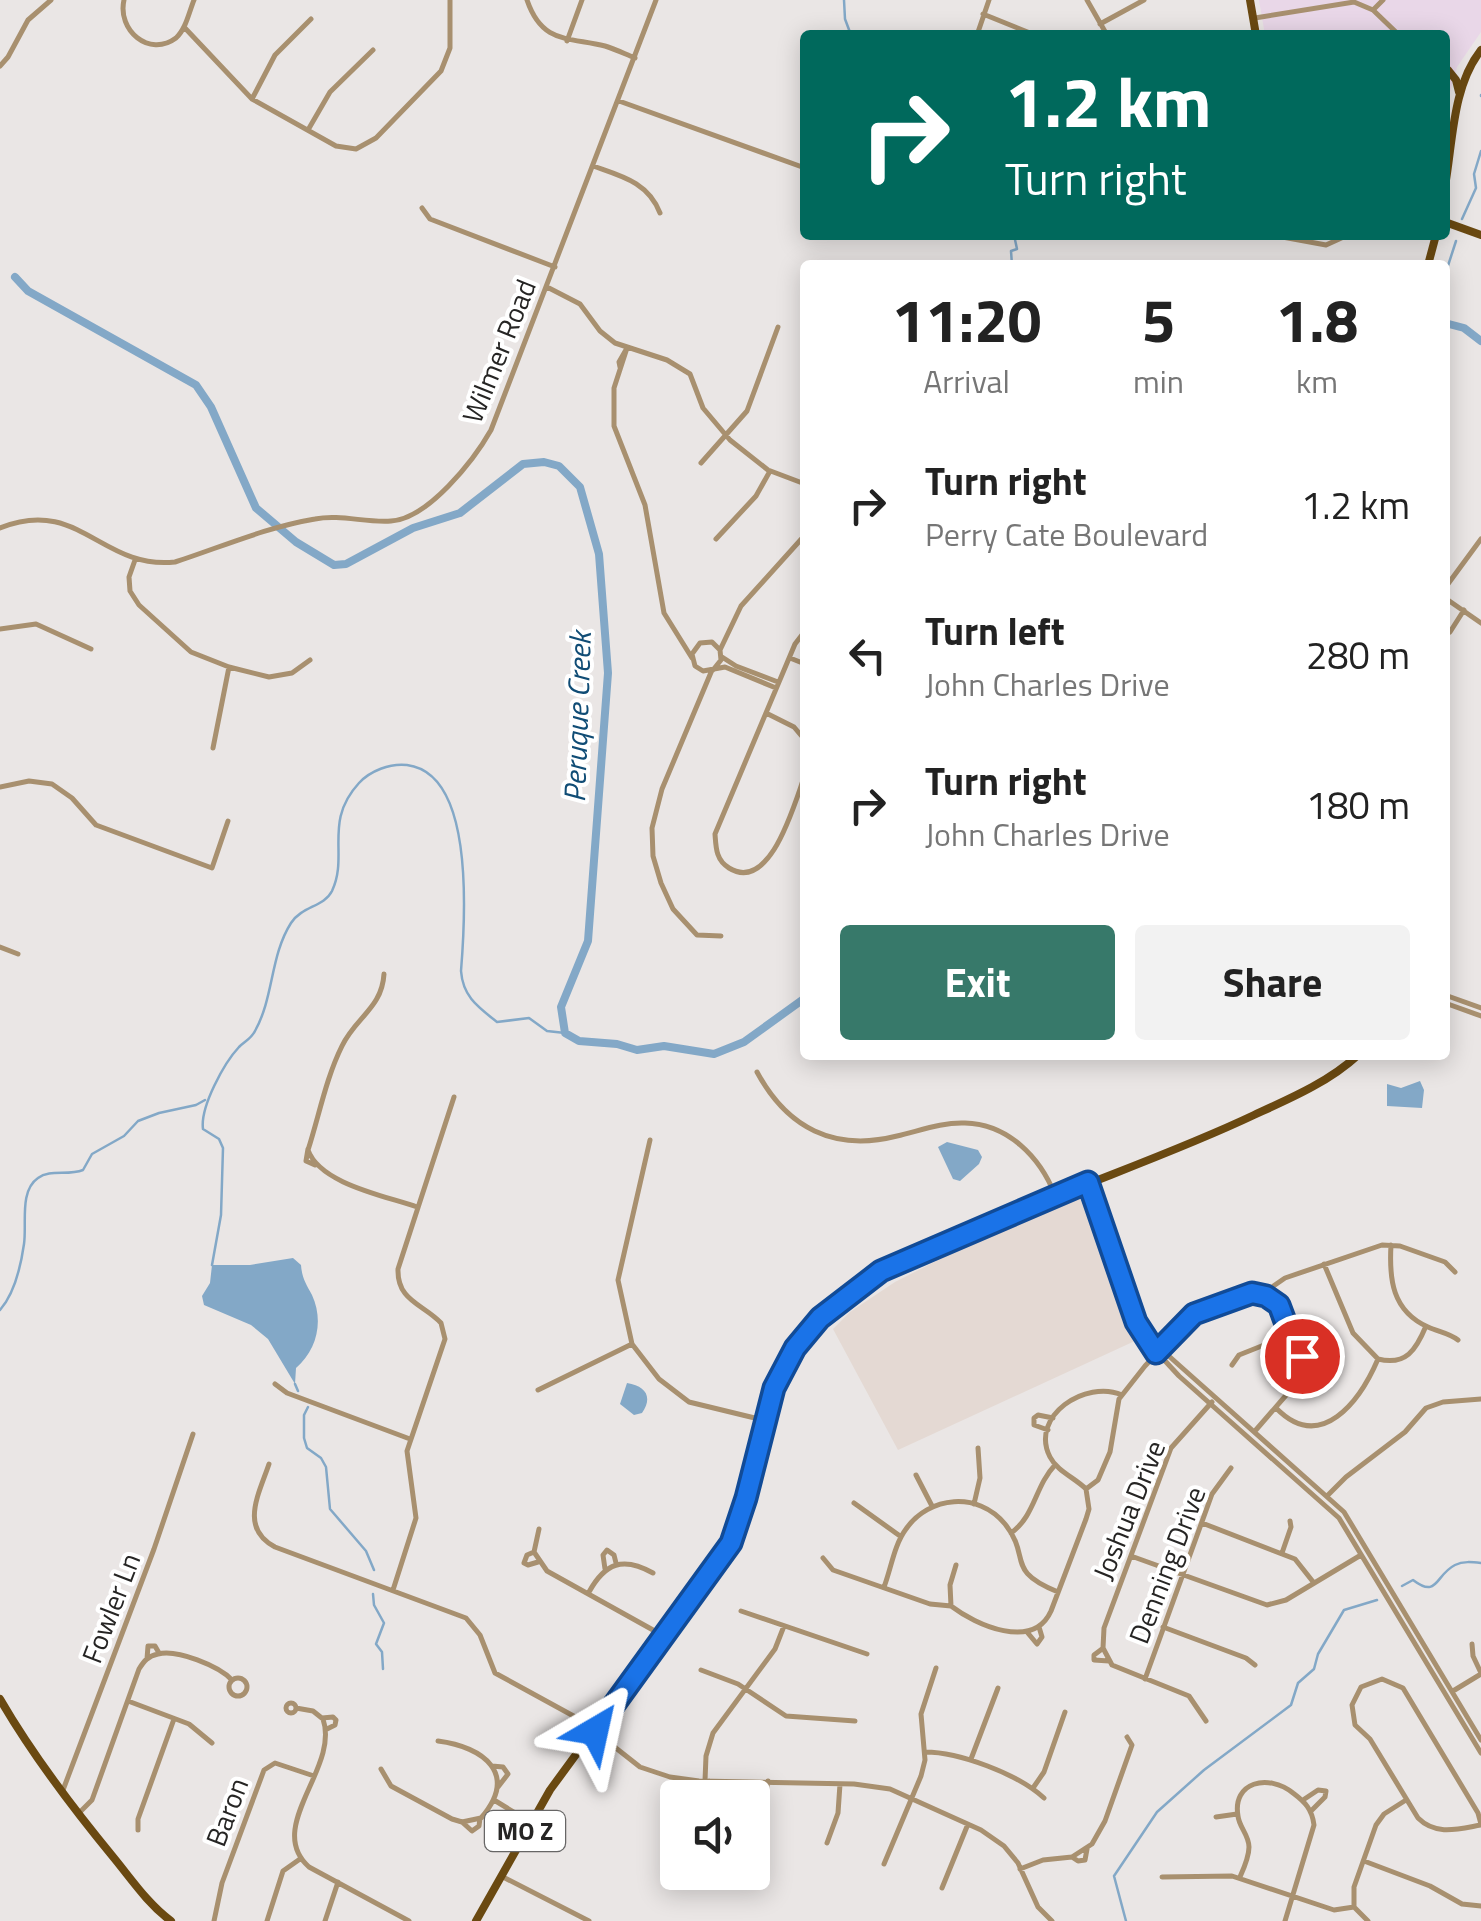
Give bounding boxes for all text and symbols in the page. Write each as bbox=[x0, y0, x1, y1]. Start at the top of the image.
text: 1.2 km bbox=[1005, 48, 1212, 154]
icon: right bbox=[840, 70, 970, 200]
text: Turn right bbox=[1005, 144, 1187, 212]
street label: Wilmer Road bbox=[450, 273, 547, 429]
text: 11:20 bbox=[892, 274, 1041, 365]
text: 5 bbox=[1142, 274, 1175, 365]
text: 1.8 bbox=[1276, 274, 1358, 365]
text: Arrival bbox=[923, 357, 1010, 405]
text: min bbox=[1133, 357, 1184, 405]
text: km bbox=[1296, 357, 1338, 405]
text: Turn right bbox=[925, 452, 1087, 510]
text: 1.2 km bbox=[1301, 476, 1410, 534]
icon: right bbox=[840, 478, 895, 533]
text: Perry Cate Boulevard bbox=[925, 510, 1208, 558]
text: Turn left bbox=[925, 602, 1065, 660]
text: 280 m bbox=[1306, 626, 1410, 684]
water label: Peruque Creek bbox=[551, 627, 603, 803]
icon: left bbox=[840, 628, 895, 683]
text: John Charles Drive bbox=[925, 660, 1170, 708]
text: Turn right bbox=[925, 752, 1087, 810]
text: 180 m bbox=[1306, 776, 1410, 834]
icon: right bbox=[840, 778, 895, 833]
text: John Charles Drive bbox=[925, 810, 1170, 858]
button: Exit bbox=[840, 925, 1115, 1040]
button: Share bbox=[1135, 925, 1410, 1040]
pin bbox=[1260, 1314, 1345, 1399]
icon: arrive bbox=[1275, 1329, 1330, 1384]
street label: Joshua Drive bbox=[1081, 1434, 1176, 1586]
street label: Denning Drive bbox=[1117, 1480, 1216, 1650]
street label: Fowler Ln bbox=[70, 1546, 151, 1669]
position arrow bbox=[543, 1679, 647, 1783]
street label: Baron bbox=[194, 1771, 259, 1852]
map controls bbox=[660, 1780, 770, 1890]
button: sound bbox=[660, 1780, 770, 1890]
road number: MO Z bbox=[485, 1811, 565, 1851]

